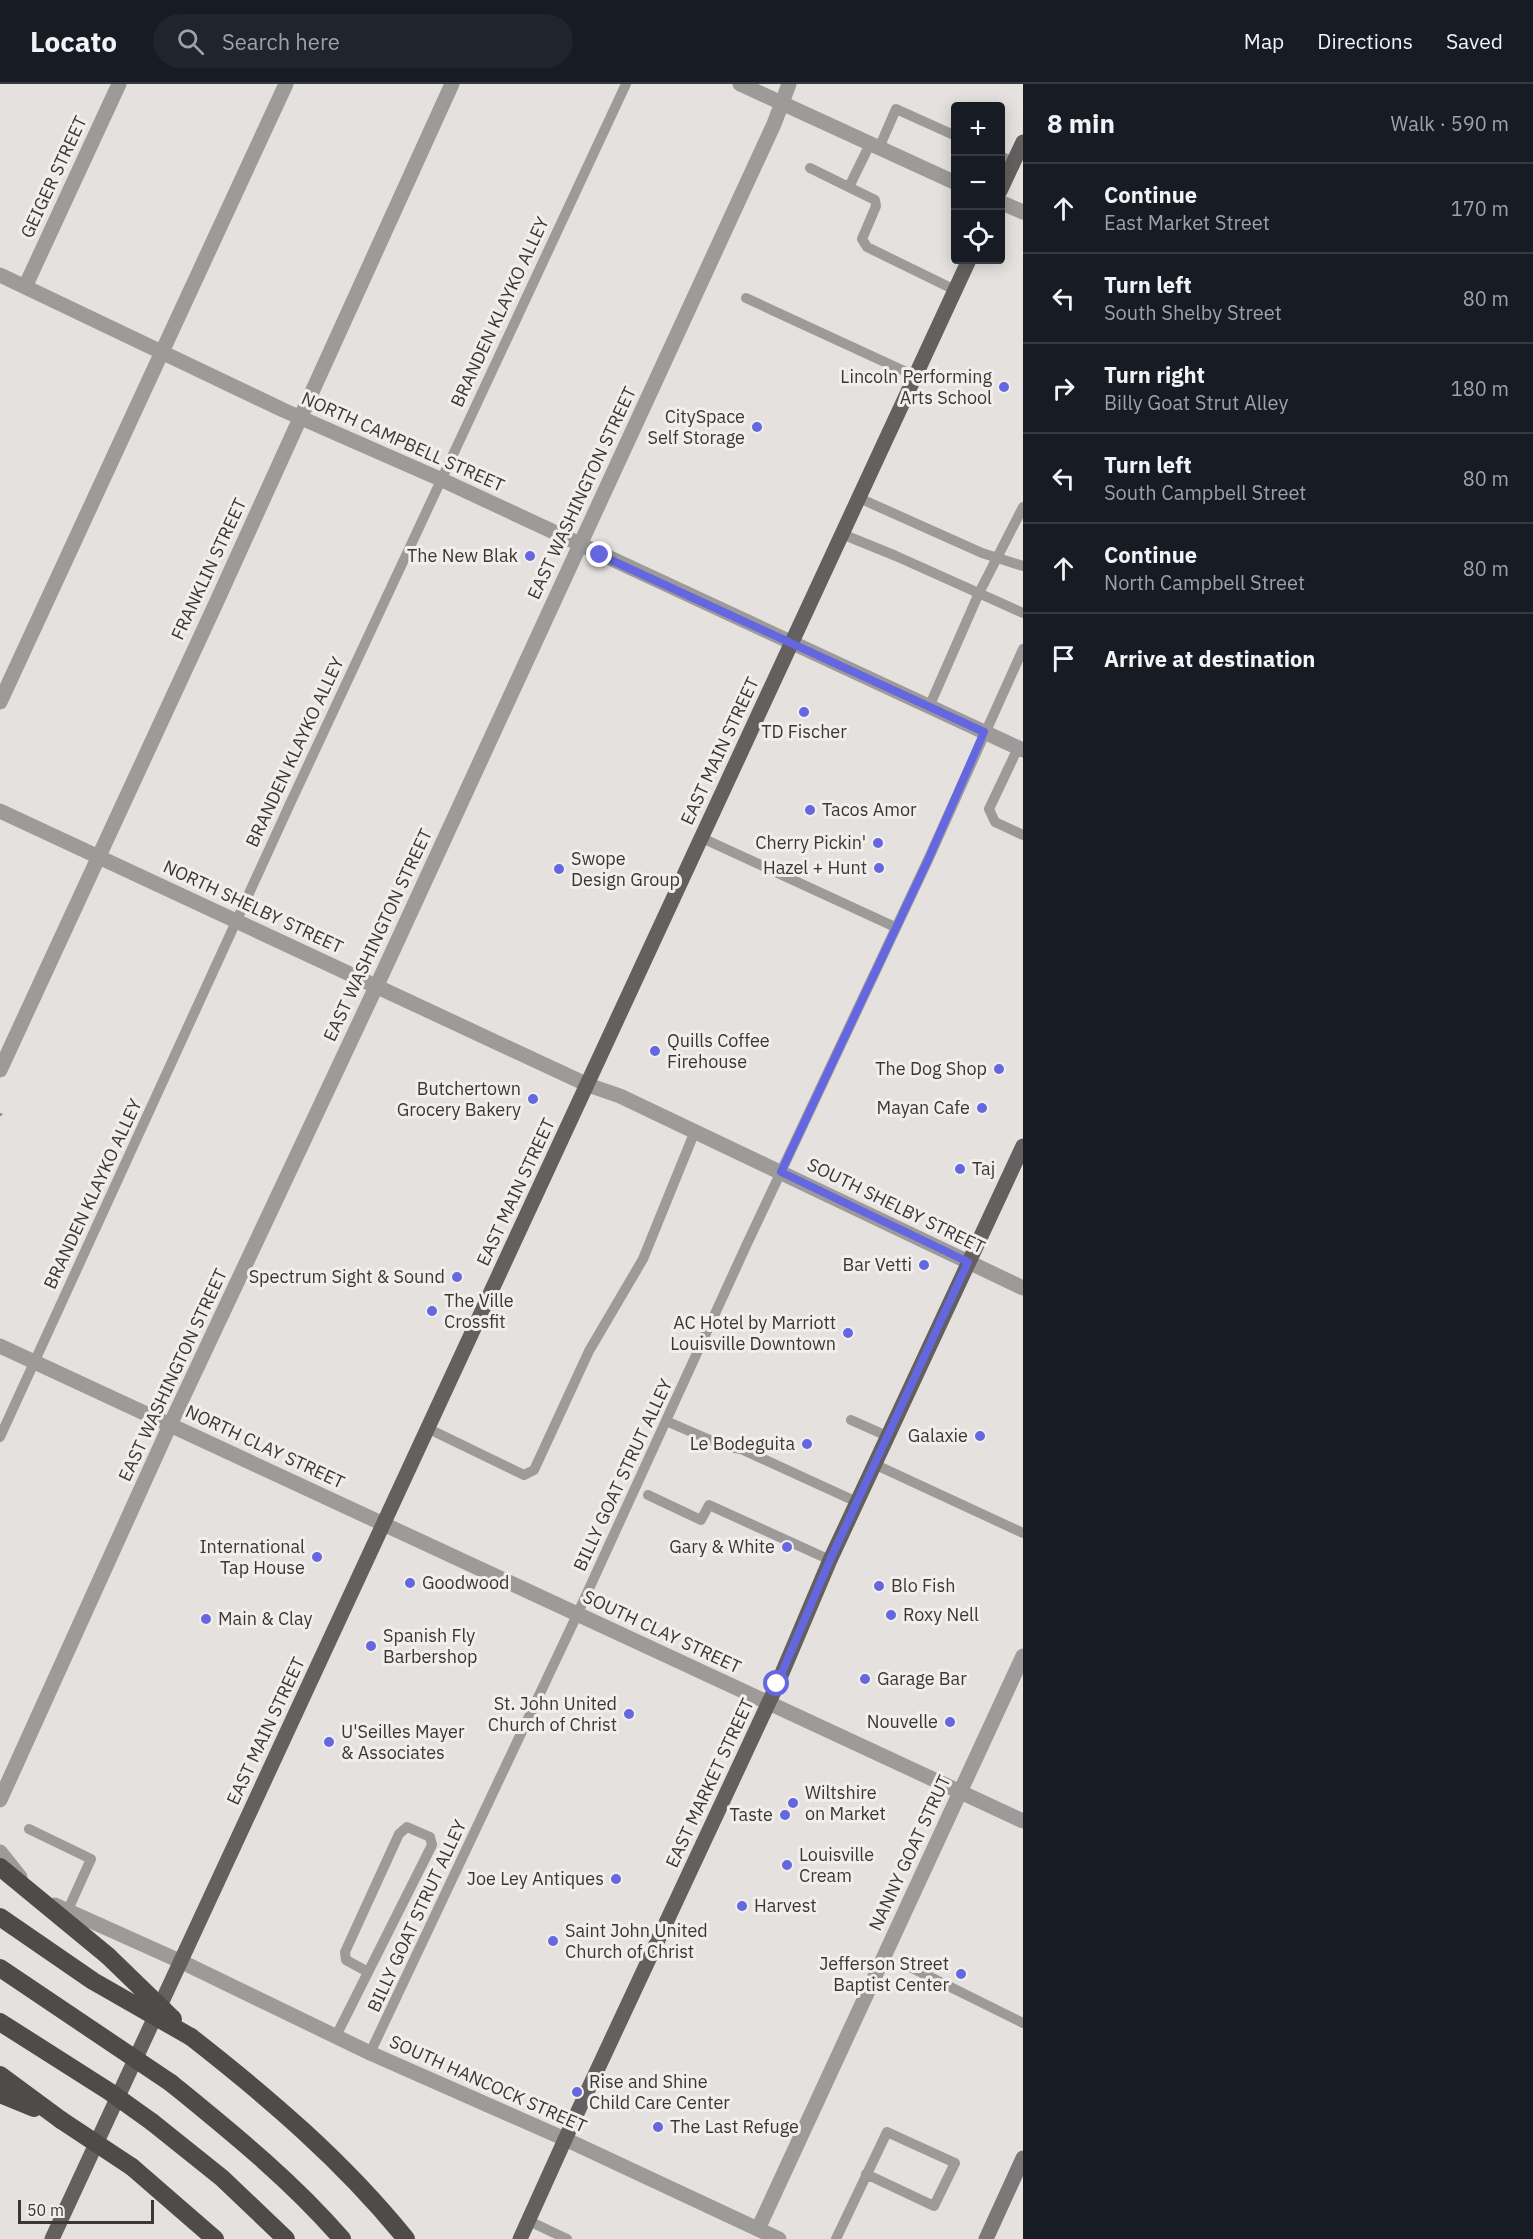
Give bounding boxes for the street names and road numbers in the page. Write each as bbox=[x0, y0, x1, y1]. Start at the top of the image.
street label: GEIGER STREET bbox=[15, 112, 92, 242]
street label: BRANDEN KLAYKO ALLEY bbox=[445, 213, 554, 411]
street label: EAST WASHINGTON STREET bbox=[522, 383, 641, 603]
street label: NORTH CAMPBELL STREET bbox=[298, 386, 508, 497]
street label: FRANKLIN STREET bbox=[166, 494, 251, 643]
street label: BRANDEN KLAYKO ALLEY bbox=[240, 653, 349, 851]
street label: EAST MAIN STREET bbox=[675, 673, 764, 828]
street label: EAST WASHINGTON STREET bbox=[318, 825, 437, 1045]
street label: NORTH SHELBY STREET bbox=[160, 855, 347, 958]
street label: BRANDEN KLAYKO ALLEY bbox=[38, 1095, 147, 1293]
street label: EAST MAIN STREET bbox=[471, 1114, 560, 1269]
street label: SOUTH SHELBY STREET bbox=[804, 1153, 989, 1259]
street label: EAST WASHINGTON STREET bbox=[113, 1265, 232, 1485]
street label: BILLY GOAT STRUT ALLEY bbox=[568, 1375, 677, 1575]
street label: NORTH CLAY STREET bbox=[182, 1400, 349, 1494]
street label: SOUTH CLAY STREET bbox=[579, 1585, 745, 1678]
street label: EAST MAIN STREET bbox=[221, 1653, 310, 1808]
street label: EAST MARKET STREET bbox=[660, 1694, 759, 1871]
street label: NANNY GOAT STRUT bbox=[863, 1771, 956, 1934]
street label: BILLY GOAT STRUT ALLEY bbox=[362, 1816, 471, 2016]
street label: SOUTH HANCOCK STREET bbox=[386, 2030, 590, 2137]

